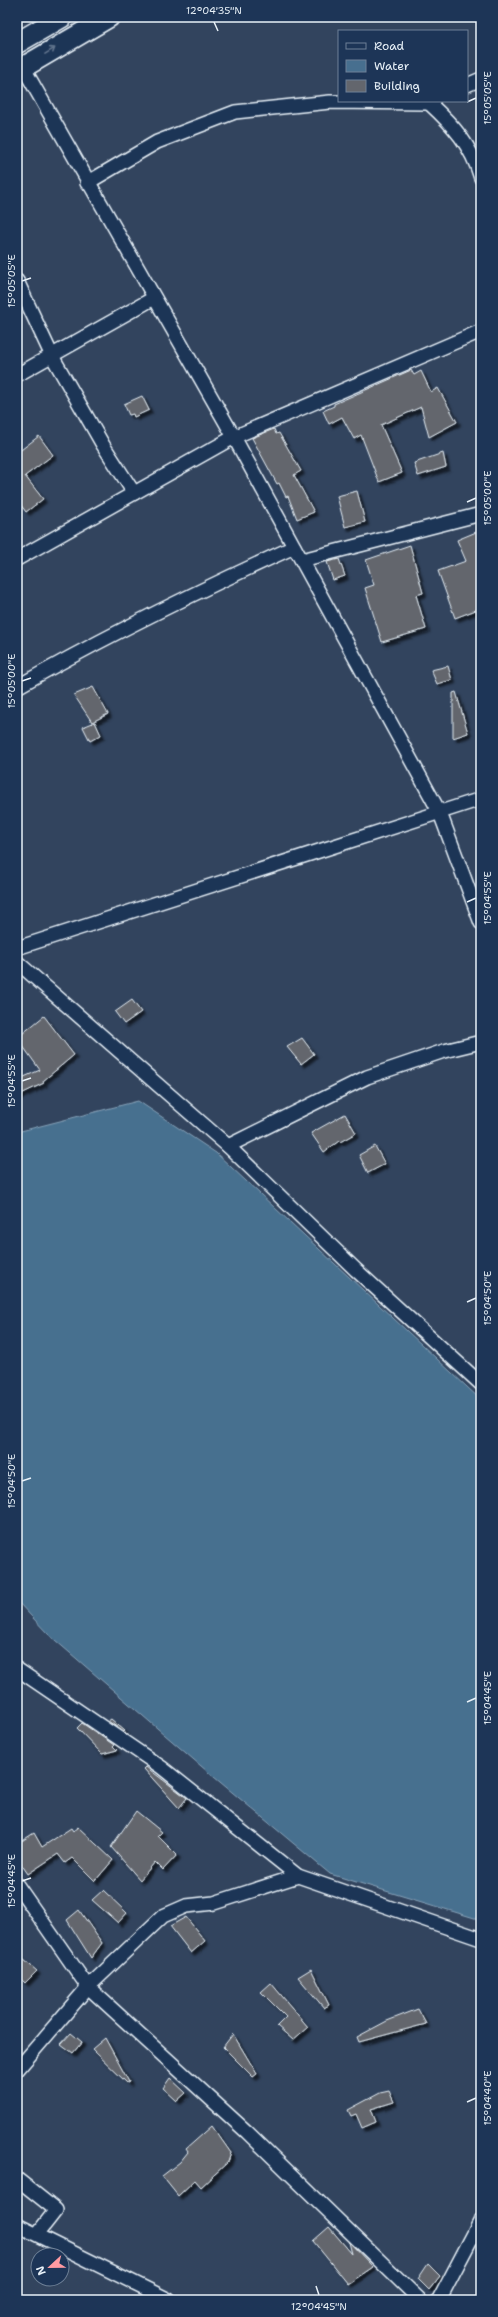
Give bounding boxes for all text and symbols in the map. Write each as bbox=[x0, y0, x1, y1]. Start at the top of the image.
text: 12°04'35"N bbox=[186, 4, 242, 17]
legend bbox=[338, 30, 468, 102]
text: Road bbox=[374, 38, 405, 54]
one-way arrow bbox=[44, 46, 56, 54]
text: Water bbox=[374, 58, 410, 74]
text: 15°05'05"E bbox=[481, 71, 494, 125]
text: Building bbox=[374, 78, 420, 94]
text: 15°05'05"E bbox=[5, 254, 18, 308]
text: 15°05'00"E bbox=[481, 471, 494, 525]
text: 15°05'00"E bbox=[5, 654, 18, 708]
text: 15°04'55"E bbox=[481, 871, 494, 925]
text: 15°04'55"E bbox=[5, 1054, 18, 1108]
text: 15°04'50"E bbox=[481, 1271, 494, 1325]
text: 15°04'50"E bbox=[5, 1454, 18, 1508]
text: 15°04'45"E bbox=[481, 1671, 494, 1725]
text: 15°04'45"E bbox=[5, 1854, 18, 1908]
text: 15°04'40"E bbox=[481, 2070, 494, 2126]
north arrow bbox=[30, 2247, 70, 2287]
text: N bbox=[32, 2263, 50, 2277]
text: 12°04'45"N bbox=[291, 2300, 347, 2313]

